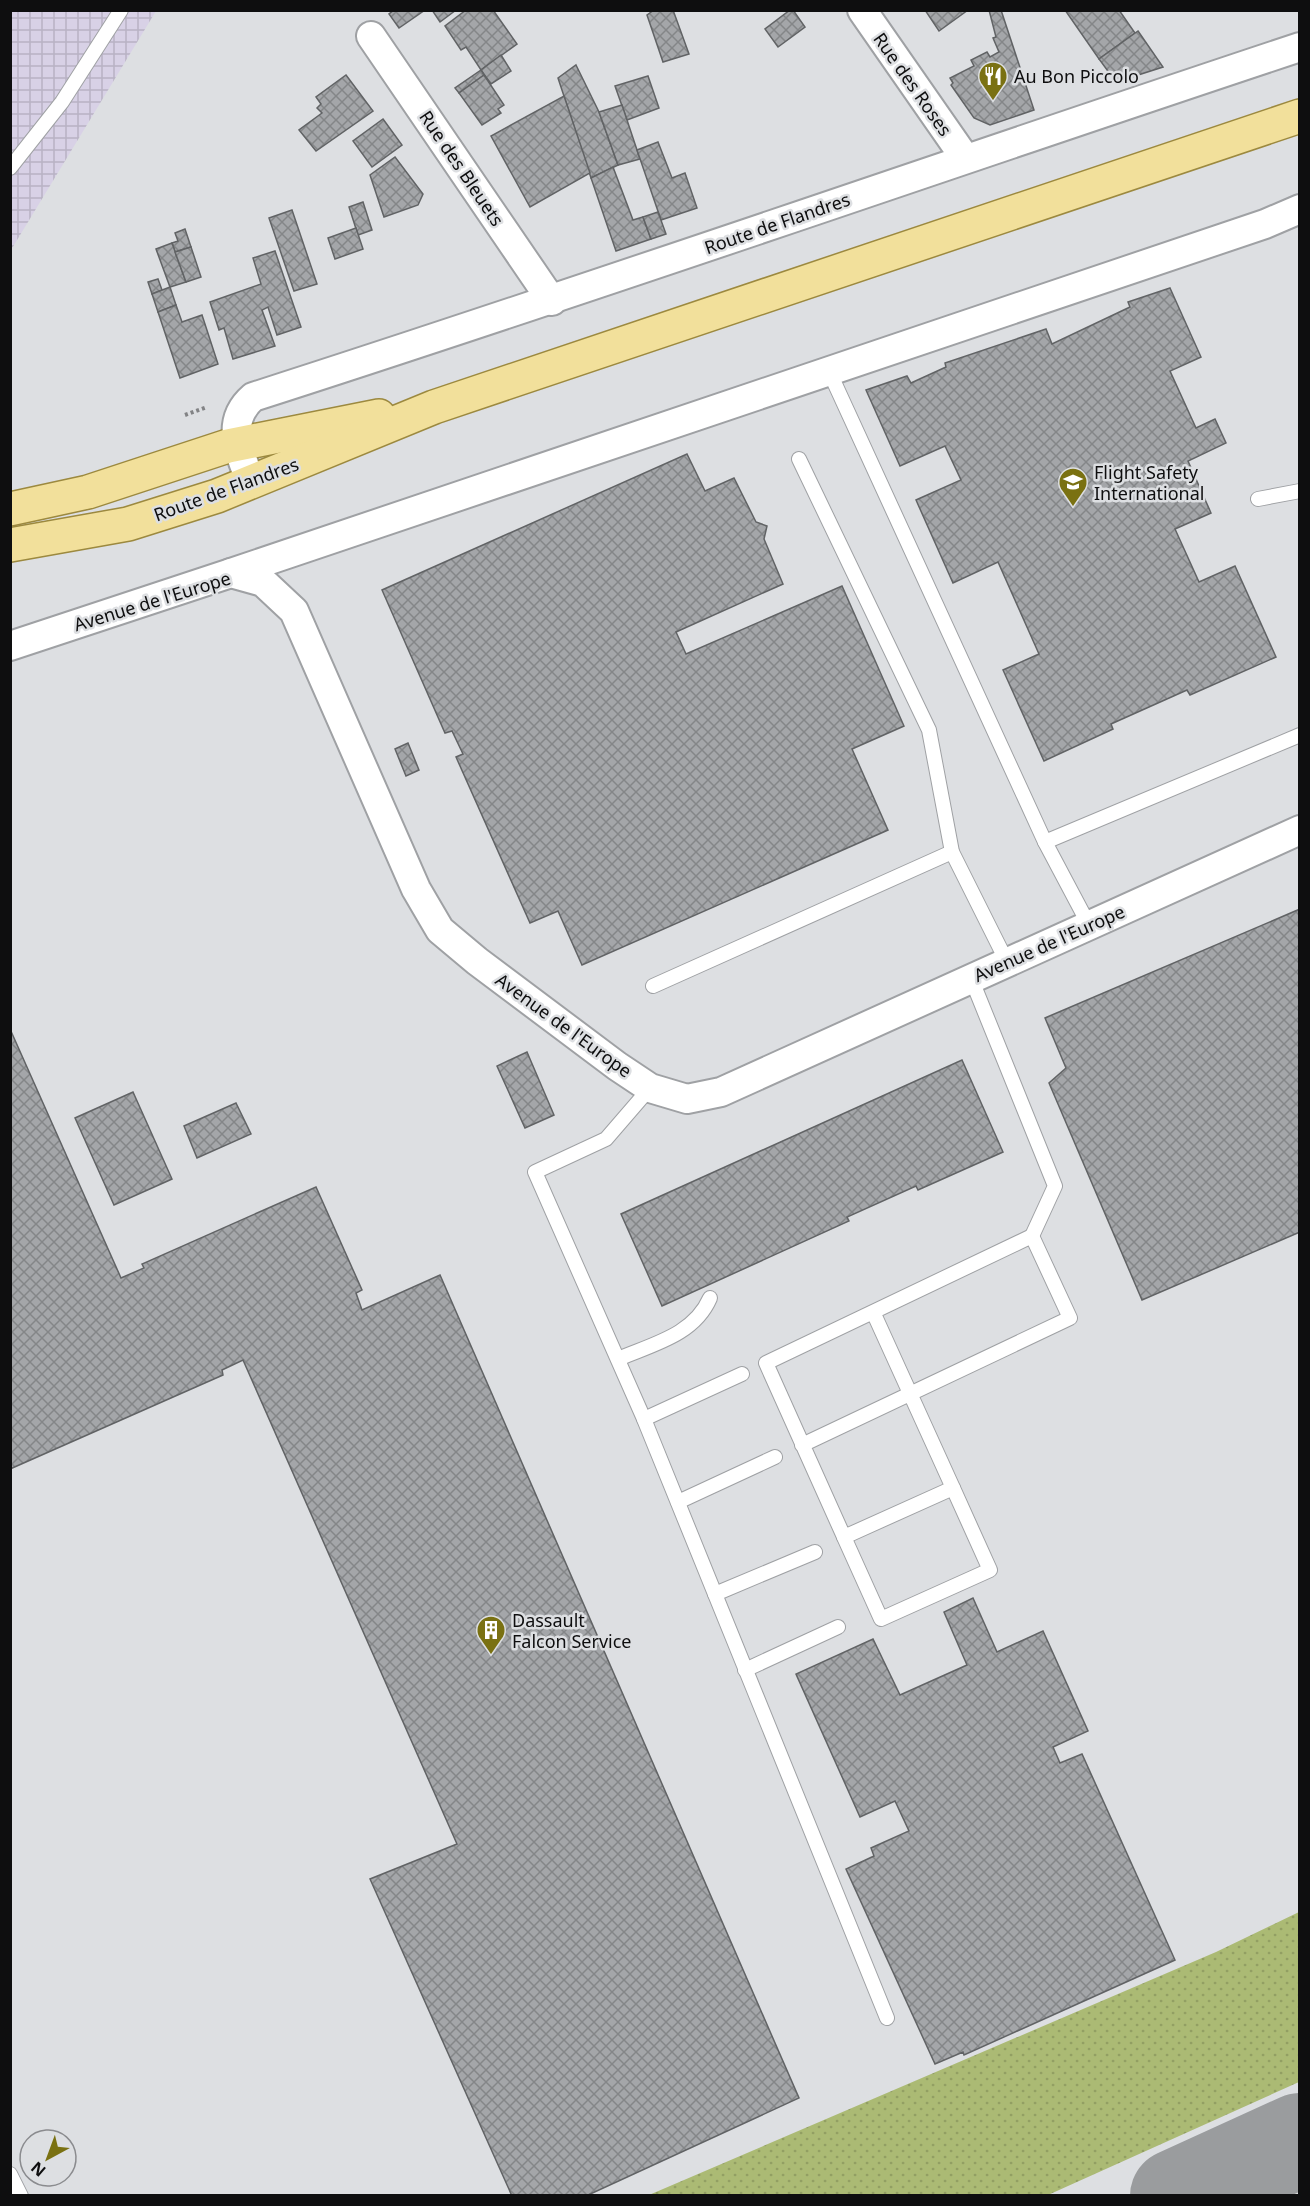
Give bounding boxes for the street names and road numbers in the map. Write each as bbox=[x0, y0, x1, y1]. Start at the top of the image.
street label: Rue des Roses bbox=[868, 27, 958, 141]
street label: Rue des Bleuets bbox=[414, 106, 510, 230]
street label: Route de Flandres bbox=[701, 187, 853, 259]
street label: Route de Flandres bbox=[150, 452, 302, 526]
street label: Avenue de l'Europe bbox=[71, 566, 233, 636]
street label: Avenue de l'Europe bbox=[970, 899, 1128, 987]
street label: Avenue de l'Europe bbox=[491, 967, 637, 1083]

